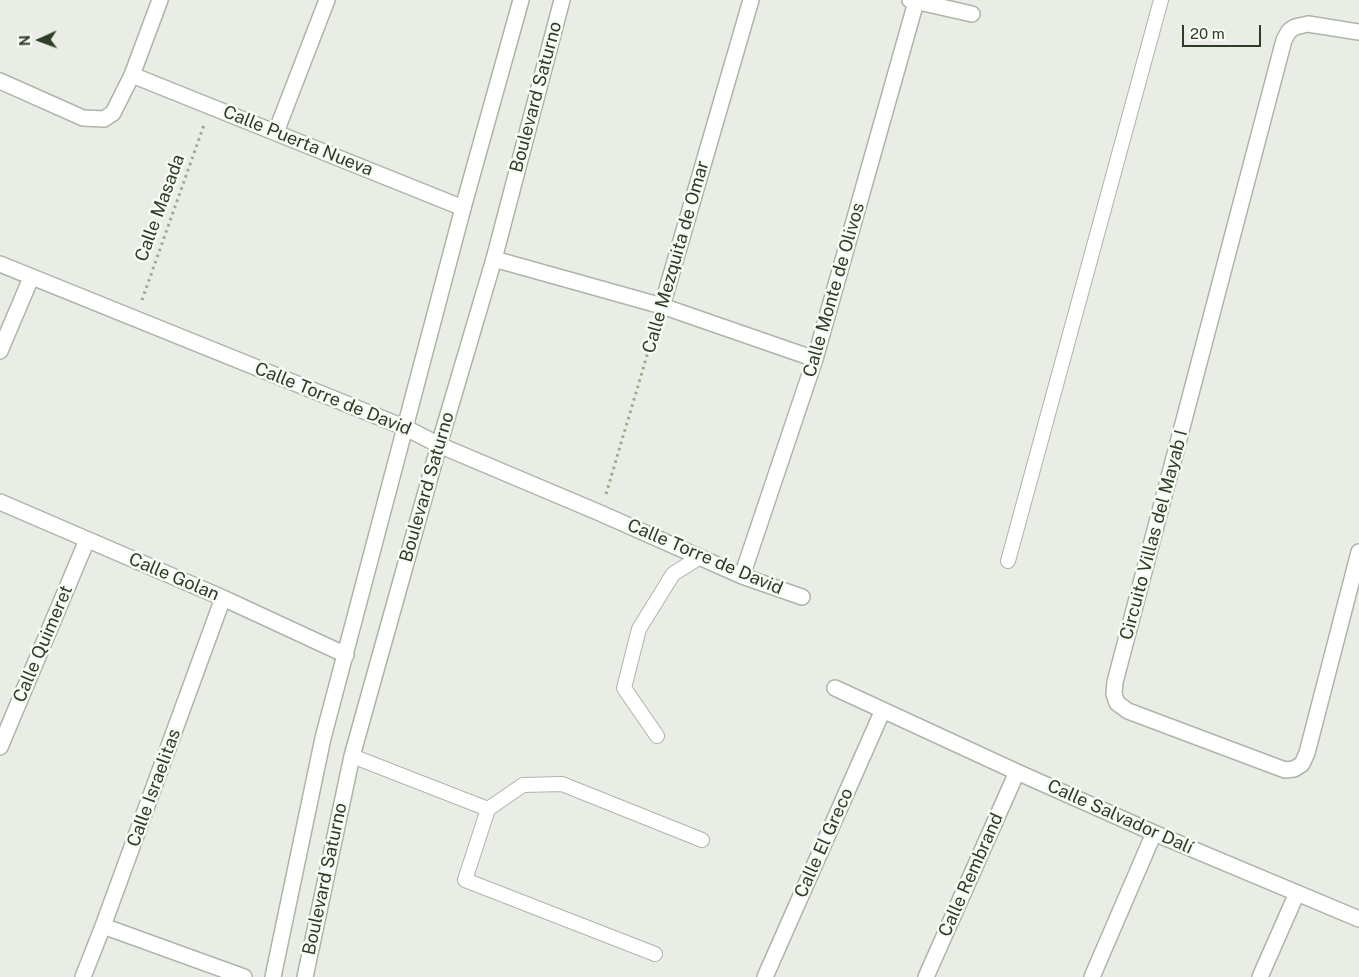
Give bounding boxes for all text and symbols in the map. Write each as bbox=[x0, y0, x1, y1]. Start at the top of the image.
north arrow bbox=[15, 15, 65, 65]
scale bar bbox=[1184, 15, 1263, 47]
street label: Boulevard Saturno bbox=[505, 19, 567, 175]
text: 20 m bbox=[1190, 25, 1225, 42]
text: N bbox=[17, 35, 33, 46]
street label: Calle Puerta Nueva bbox=[220, 101, 376, 181]
street label: Calle Masada bbox=[131, 151, 189, 265]
street label: Calle Mezquita de Omar bbox=[638, 158, 714, 356]
street label: Calle Monte de Olivos bbox=[799, 200, 869, 380]
street label: Calle Torre de David bbox=[252, 358, 414, 440]
street label: Boulevard Saturno bbox=[395, 409, 459, 565]
street label: Circuito Villas del Mayab I bbox=[1116, 428, 1192, 642]
street label: Calle Torre de David bbox=[624, 514, 786, 600]
street label: Calle Golan bbox=[126, 548, 222, 606]
street label: Calle Quimeret bbox=[9, 582, 77, 706]
street label: Calle Israelitas bbox=[123, 726, 185, 850]
street label: Calle Salvador Dalí bbox=[1044, 775, 1196, 859]
street label: Calle El Greco bbox=[790, 785, 858, 901]
street label: Boulevard Saturno bbox=[298, 801, 352, 957]
street label: Calle Rembrand bbox=[934, 810, 1008, 940]

